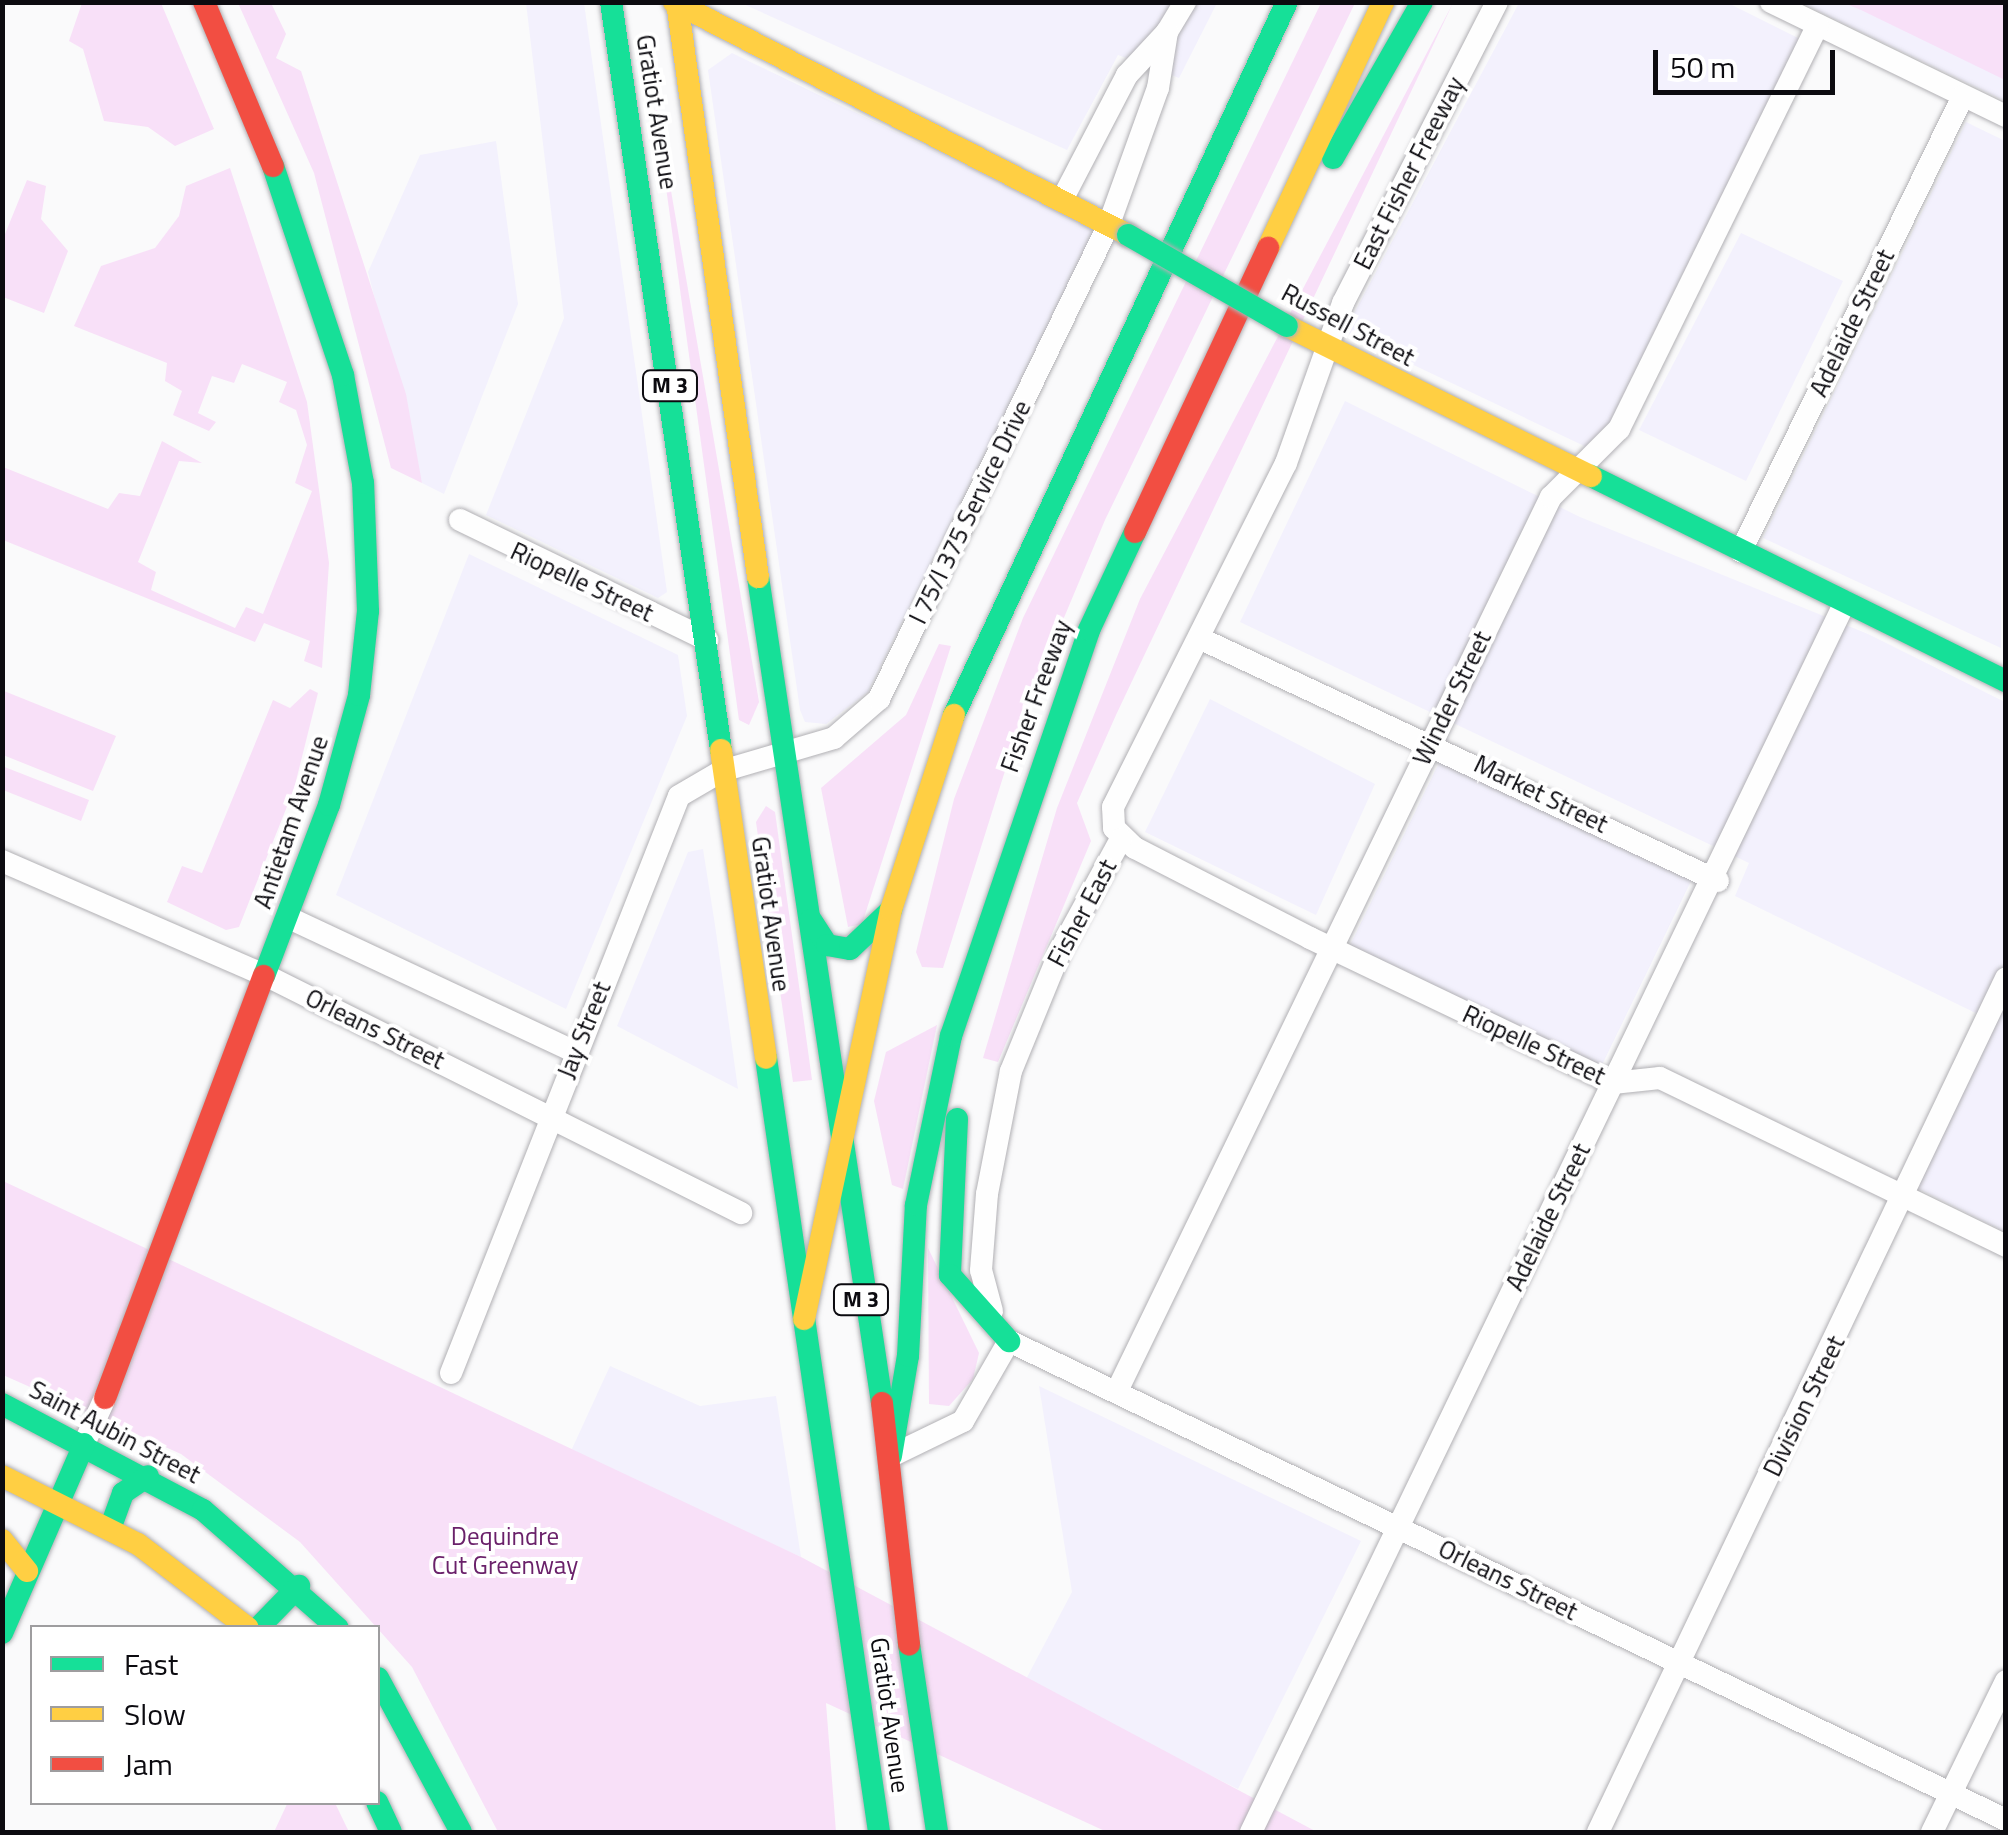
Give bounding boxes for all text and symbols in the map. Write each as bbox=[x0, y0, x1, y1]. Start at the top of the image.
scale bar bbox=[1658, 30, 1840, 92]
street label: Gratiot Avenue bbox=[630, 32, 684, 192]
text: 50 m bbox=[1670, 44, 1735, 90]
street label: East Fisher Freeway bbox=[1347, 72, 1471, 274]
street label: Adelaide Street bbox=[1803, 244, 1901, 402]
street label: Russell Street bbox=[1277, 277, 1419, 373]
road number: M 3 bbox=[640, 369, 700, 403]
street label: I 75/I 375 Service Drive bbox=[903, 395, 1037, 629]
street label: Riopelle Street bbox=[506, 536, 658, 628]
street label: Fisher Freeway bbox=[995, 616, 1077, 776]
street label: Winder Street bbox=[1407, 626, 1497, 770]
street label: Antietam Avenue bbox=[247, 732, 335, 912]
street label: Market Street bbox=[1469, 749, 1613, 839]
street label: Gratiot Avenue bbox=[745, 834, 797, 994]
street label: Fisher East bbox=[1041, 854, 1123, 972]
street label: Jay Street bbox=[551, 977, 617, 1083]
street label: Orleans Street bbox=[301, 982, 449, 1076]
street label: Riopelle Street bbox=[1458, 999, 1610, 1091]
street label: Adelaide Street bbox=[1499, 1138, 1597, 1296]
road number: M 3 bbox=[831, 1283, 891, 1317]
street label: Division Street bbox=[1757, 1331, 1851, 1481]
street label: Saint Aubin Street bbox=[24, 1374, 206, 1490]
park label: Dequindre Cut Greenway bbox=[432, 1522, 578, 1581]
street label: Orleans Street bbox=[1434, 1533, 1582, 1627]
legend bbox=[30, 1625, 380, 1805]
street label: Gratiot Avenue bbox=[864, 1635, 916, 1795]
text: Fast bbox=[124, 1641, 178, 1687]
text: Slow bbox=[124, 1691, 186, 1737]
text: Jam bbox=[124, 1741, 173, 1787]

